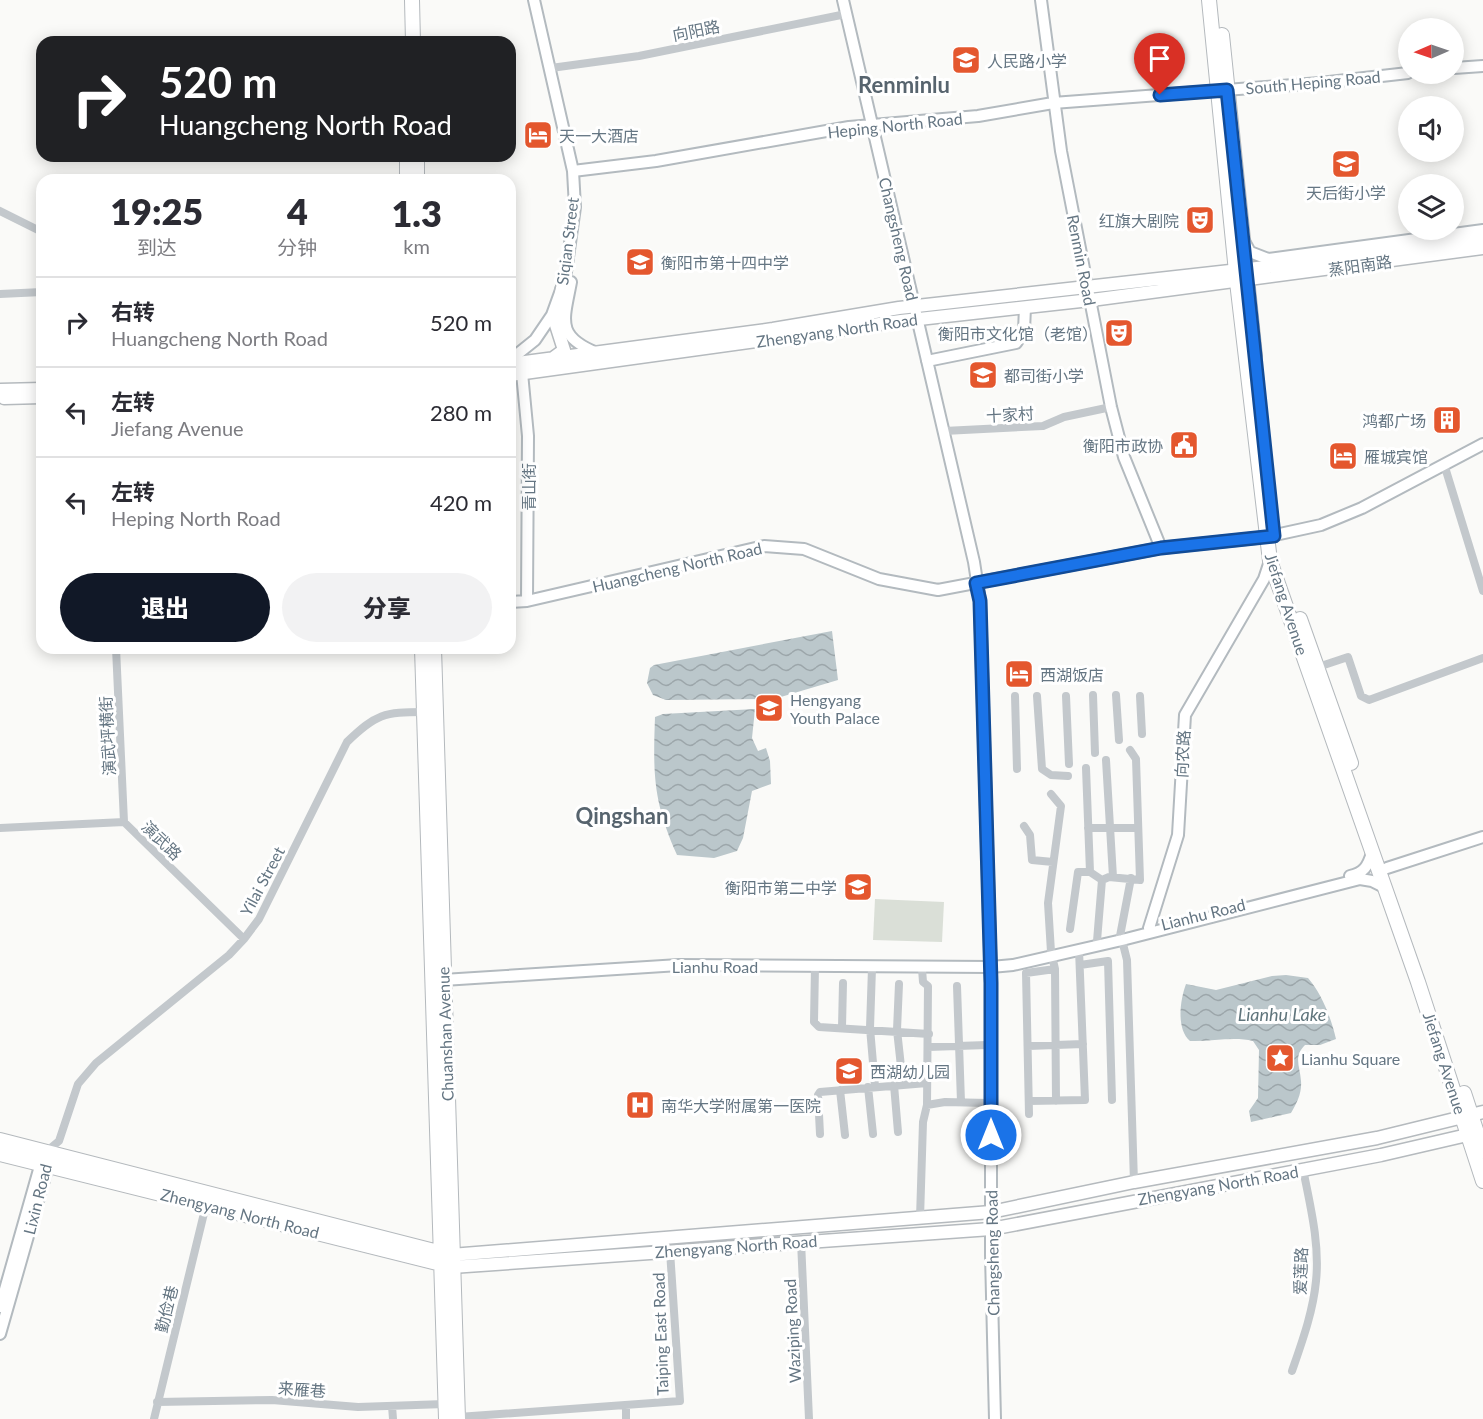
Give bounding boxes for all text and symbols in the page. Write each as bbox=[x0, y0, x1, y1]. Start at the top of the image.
street label: 向阳路 bbox=[671, 16, 721, 44]
north arrow bbox=[1398, 18, 1464, 84]
map controls bbox=[1398, 18, 1464, 240]
pin bbox=[1134, 33, 1185, 95]
icon: arrive bbox=[1143, 42, 1176, 75]
school or university icon: 人民路小学 bbox=[950, 44, 982, 76]
place label: 人民路小学 bbox=[987, 51, 1067, 70]
text: 520 m bbox=[159, 57, 277, 107]
icon: right bbox=[60, 60, 138, 138]
street label: South Heping Road bbox=[1245, 67, 1381, 97]
district label: Renminlu bbox=[858, 71, 950, 98]
button: sound bbox=[1398, 96, 1464, 162]
text: Huangcheng North Road bbox=[159, 108, 452, 141]
street label: Heping North Road bbox=[827, 108, 963, 142]
hotel icon: 天一大酒店 bbox=[522, 119, 554, 151]
place label: 天一大酒店 bbox=[559, 126, 639, 145]
school or university icon: 天后街小学 bbox=[1330, 148, 1362, 180]
button: layers bbox=[1398, 174, 1464, 240]
street label: Changsheng Road bbox=[876, 176, 922, 302]
place label: 天后街小学 bbox=[1306, 183, 1386, 202]
text: 19:25 bbox=[110, 189, 203, 233]
text: 4 bbox=[287, 189, 308, 233]
text: 1.3 bbox=[391, 191, 442, 235]
street label: Siqian Street bbox=[552, 196, 582, 286]
theatre icon: 红旗大剧院 bbox=[1184, 204, 1216, 236]
place label: 红旗大剧院 bbox=[1099, 211, 1179, 230]
street label: Renmin Road bbox=[1064, 213, 1100, 307]
text: km bbox=[403, 234, 430, 258]
text: 到达 bbox=[137, 235, 177, 259]
text: 分钟 bbox=[277, 235, 317, 259]
school or university icon: 衡阳市第十四中学 bbox=[624, 246, 656, 278]
street label: 蒸阳南路 bbox=[1327, 251, 1393, 279]
place label: 衡阳市第十四中学 bbox=[661, 253, 789, 272]
text: 右转 bbox=[111, 298, 155, 325]
icon: right bbox=[60, 306, 93, 339]
text: 520 m bbox=[430, 309, 492, 336]
street label: Zhengyang North Road bbox=[755, 309, 919, 351]
theatre icon: 衡阳市文化馆（老馆） bbox=[1103, 317, 1135, 349]
place label: 衡阳市文化馆（老馆） bbox=[938, 324, 1098, 343]
text: Huangcheng North Road bbox=[111, 326, 328, 350]
school or university icon: 都司街小学 bbox=[967, 359, 999, 391]
place label: 都司街小学 bbox=[1004, 366, 1084, 385]
text: 左转 bbox=[111, 388, 155, 415]
icon: left bbox=[60, 396, 93, 429]
text: 280 m bbox=[430, 399, 492, 426]
street label: 十家村 bbox=[986, 403, 1034, 425]
building icon: 鸿都广场 bbox=[1431, 404, 1463, 436]
place label: 鸿都广场 bbox=[1362, 411, 1426, 430]
text: Jiefang Avenue bbox=[111, 416, 244, 440]
public building icon: 衡阳市政协 bbox=[1168, 429, 1200, 461]
place label: 衡阳市政协 bbox=[1083, 436, 1163, 455]
hotel icon: 雁城宾馆 bbox=[1327, 440, 1359, 472]
place label: 雁城宾馆 bbox=[1364, 447, 1428, 466]
street label: 青山街 bbox=[519, 463, 538, 511]
text: 左转 bbox=[111, 478, 155, 505]
icon: left bbox=[60, 486, 93, 519]
text: 420 m bbox=[430, 489, 492, 516]
text: Heping North Road bbox=[111, 506, 281, 530]
street label: Huangcheng North Road bbox=[590, 538, 764, 596]
street label: Jiefang Avenue bbox=[1262, 551, 1312, 657]
button: 退出 bbox=[60, 573, 270, 642]
button: 分享 bbox=[282, 573, 492, 642]
hotel icon: 西湖饭店 bbox=[1003, 658, 1035, 690]
place label: 西湖饭店 bbox=[1040, 665, 1104, 684]
place label: Hengyang Youth Palace bbox=[790, 690, 880, 727]
school or university icon: Hengyang Youth Palace bbox=[753, 692, 785, 724]
street label: 演武坪横街 bbox=[95, 696, 119, 776]
street label: 向农路 bbox=[1171, 730, 1193, 778]
district label: Qingshan bbox=[576, 802, 668, 829]
street label: 演武路 bbox=[138, 816, 186, 864]
street label: Yilai Street bbox=[236, 843, 288, 919]
school or university icon: 衡阳市第二中学 bbox=[842, 871, 874, 903]
place label: 衡阳市第二中学 bbox=[725, 878, 837, 897]
street label: Lianhu Road bbox=[1159, 894, 1247, 934]
street label: Lianhu Road bbox=[672, 957, 758, 976]
street label: Chuanshan Avenue bbox=[433, 966, 457, 1102]
water label: Lianhu Lake bbox=[1238, 1003, 1326, 1025]
street label: Jiefang Avenue bbox=[1420, 1010, 1470, 1116]
place icon: Lianhu Square bbox=[1264, 1042, 1296, 1074]
place label: Lianhu Square bbox=[1301, 1049, 1400, 1068]
school or university icon: 西湖幼儿园 bbox=[833, 1055, 865, 1087]
place label: 西湖幼儿园 bbox=[870, 1062, 950, 1081]
hospital icon: 南华大学附属第一医院 bbox=[624, 1089, 656, 1121]
place label: 南华大学附属第一医院 bbox=[661, 1096, 821, 1115]
position arrow bbox=[959, 1103, 1023, 1167]
street label: Lixin Road bbox=[19, 1162, 55, 1236]
street label: Zhengyang North Road bbox=[1136, 1162, 1300, 1208]
street label: Zhengyang North Road bbox=[159, 1184, 321, 1242]
street label: Changsheng Road bbox=[981, 1190, 1003, 1316]
street label: Zhengyang North Road bbox=[654, 1231, 818, 1261]
street label: 爱莲路 bbox=[1290, 1247, 1310, 1295]
street label: Taiping East Road bbox=[648, 1272, 672, 1396]
street label: Waziping Road bbox=[780, 1278, 804, 1384]
street label: 勤俭巷 bbox=[151, 1283, 181, 1335]
street label: 来雁巷 bbox=[277, 1378, 327, 1400]

